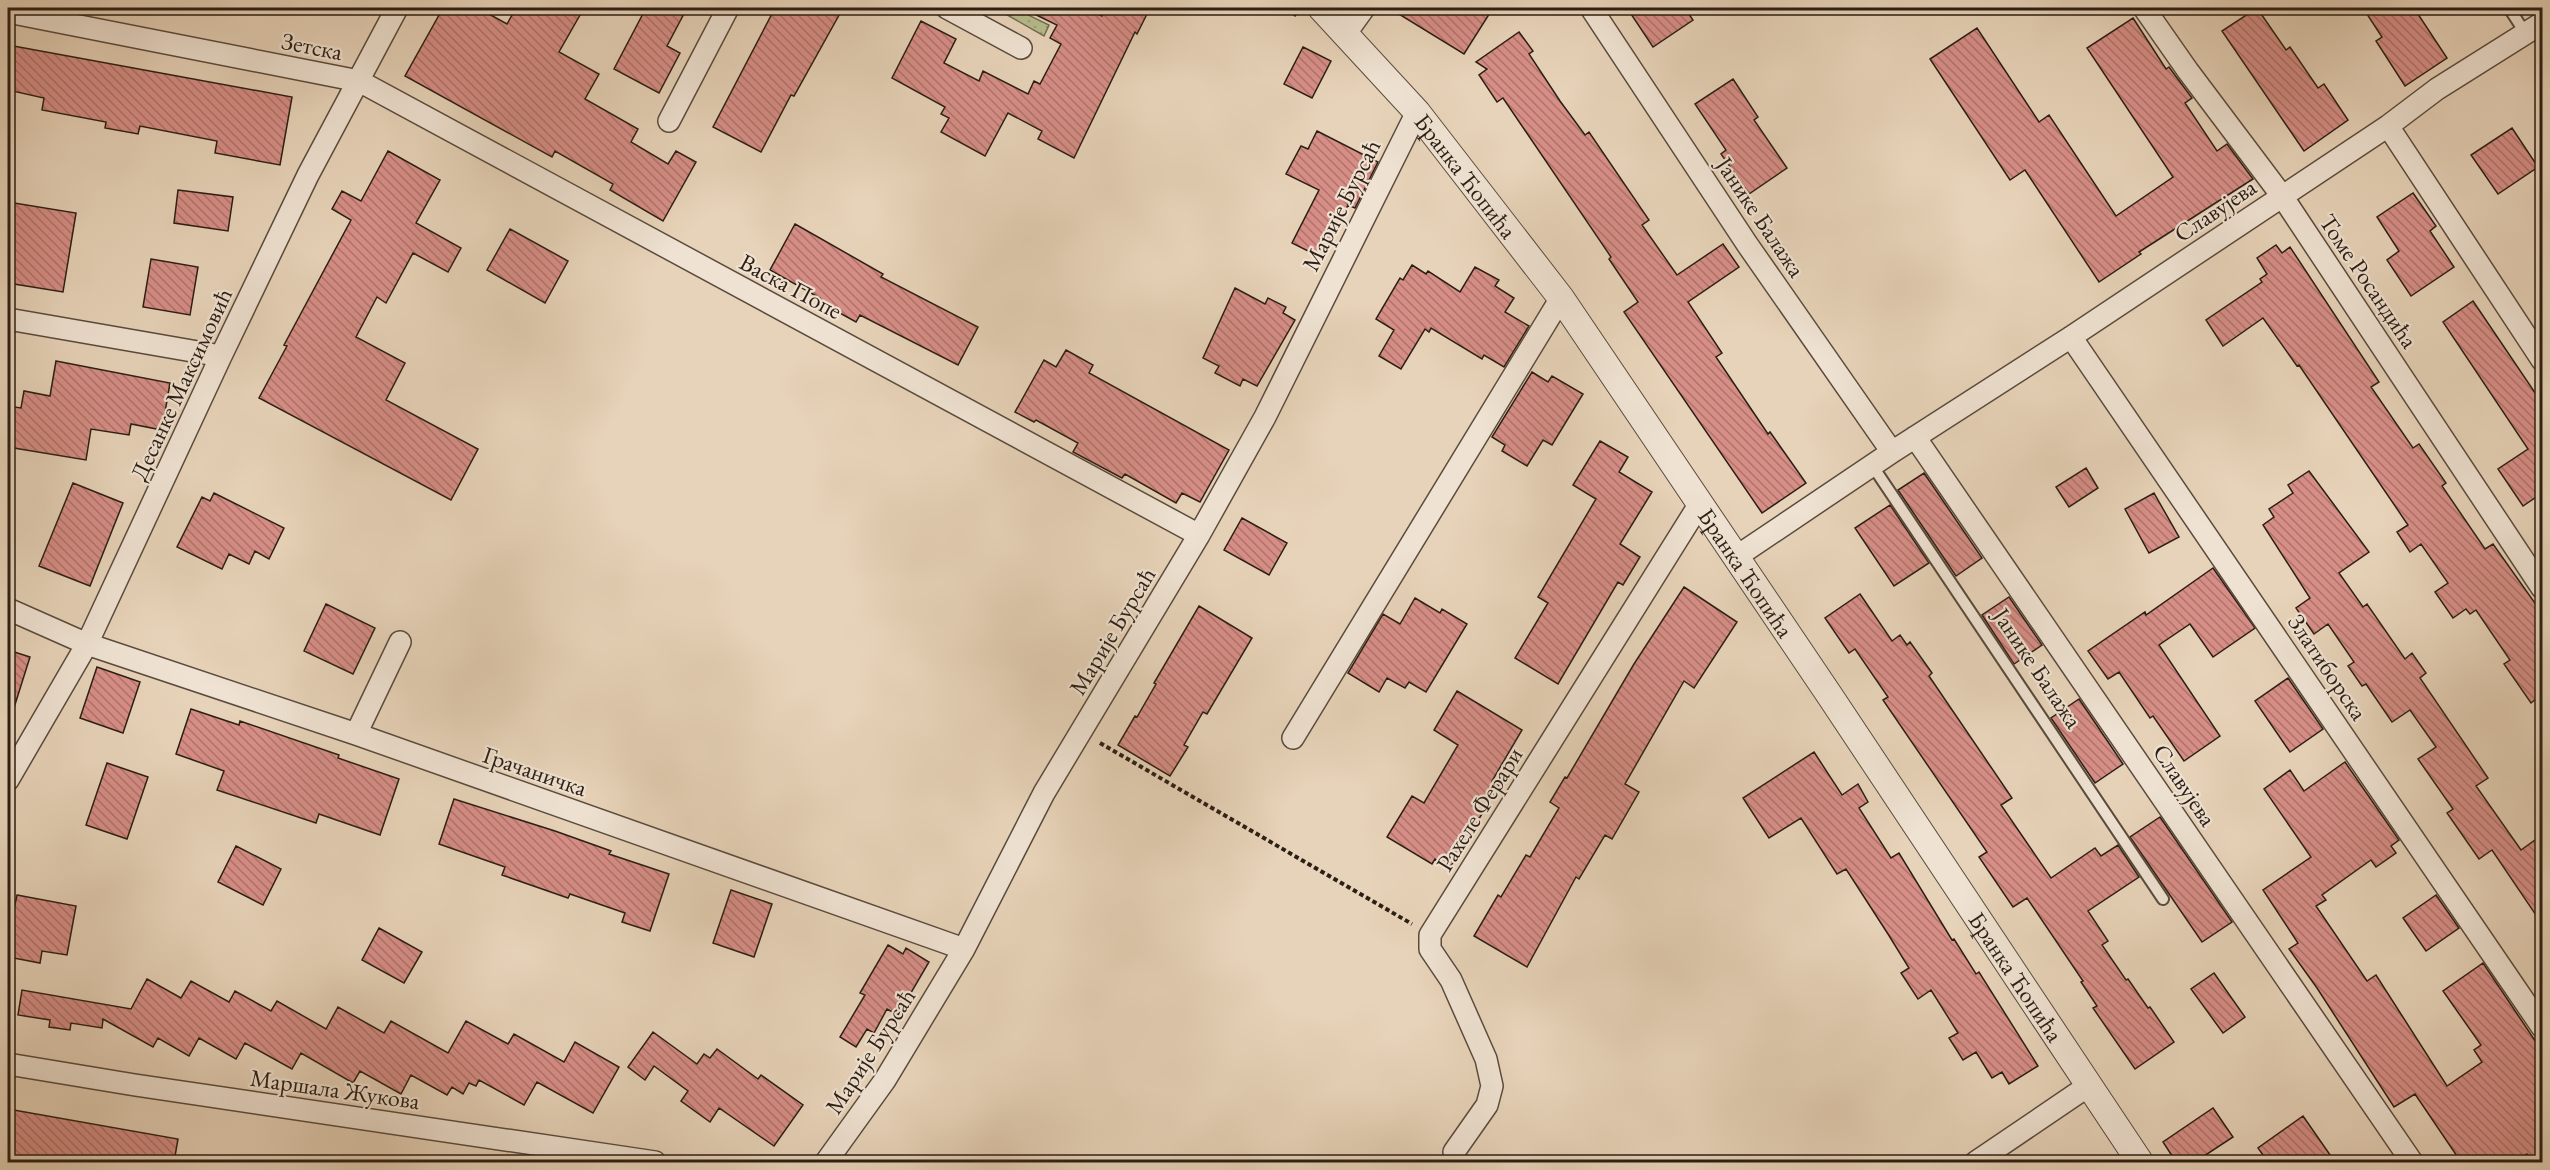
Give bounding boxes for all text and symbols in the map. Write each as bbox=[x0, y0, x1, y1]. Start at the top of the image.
street label: Зетска bbox=[279, 25, 346, 67]
street label: Бранка Ћопића bbox=[1408, 107, 1525, 245]
street label: Марије Бурсаћ bbox=[1295, 134, 1387, 276]
street label: Јанике Балажа bbox=[1708, 149, 1813, 283]
street label: Славујева bbox=[2168, 171, 2263, 249]
street label: Томе Росандића bbox=[2313, 208, 2426, 354]
street label: Васка Попе bbox=[734, 246, 848, 326]
street label: Десанке Максимовић bbox=[123, 283, 239, 485]
street label: Бранка Ћопића bbox=[1692, 502, 1802, 644]
street label: Марије Бурсаћ bbox=[1062, 561, 1162, 701]
street label: Јанике Балажа bbox=[1985, 600, 2090, 734]
street label: Златиборска bbox=[2281, 608, 2375, 726]
street label: Славујева bbox=[2146, 738, 2224, 833]
street label: Грачаничка bbox=[479, 739, 592, 803]
street label: Рахеле Ферари bbox=[1429, 741, 1530, 877]
street label: Бранка Ћопића bbox=[1962, 905, 2071, 1048]
street label: Марије Бурсаћ bbox=[818, 982, 922, 1120]
street label: Маршала Жукова bbox=[248, 1062, 422, 1116]

